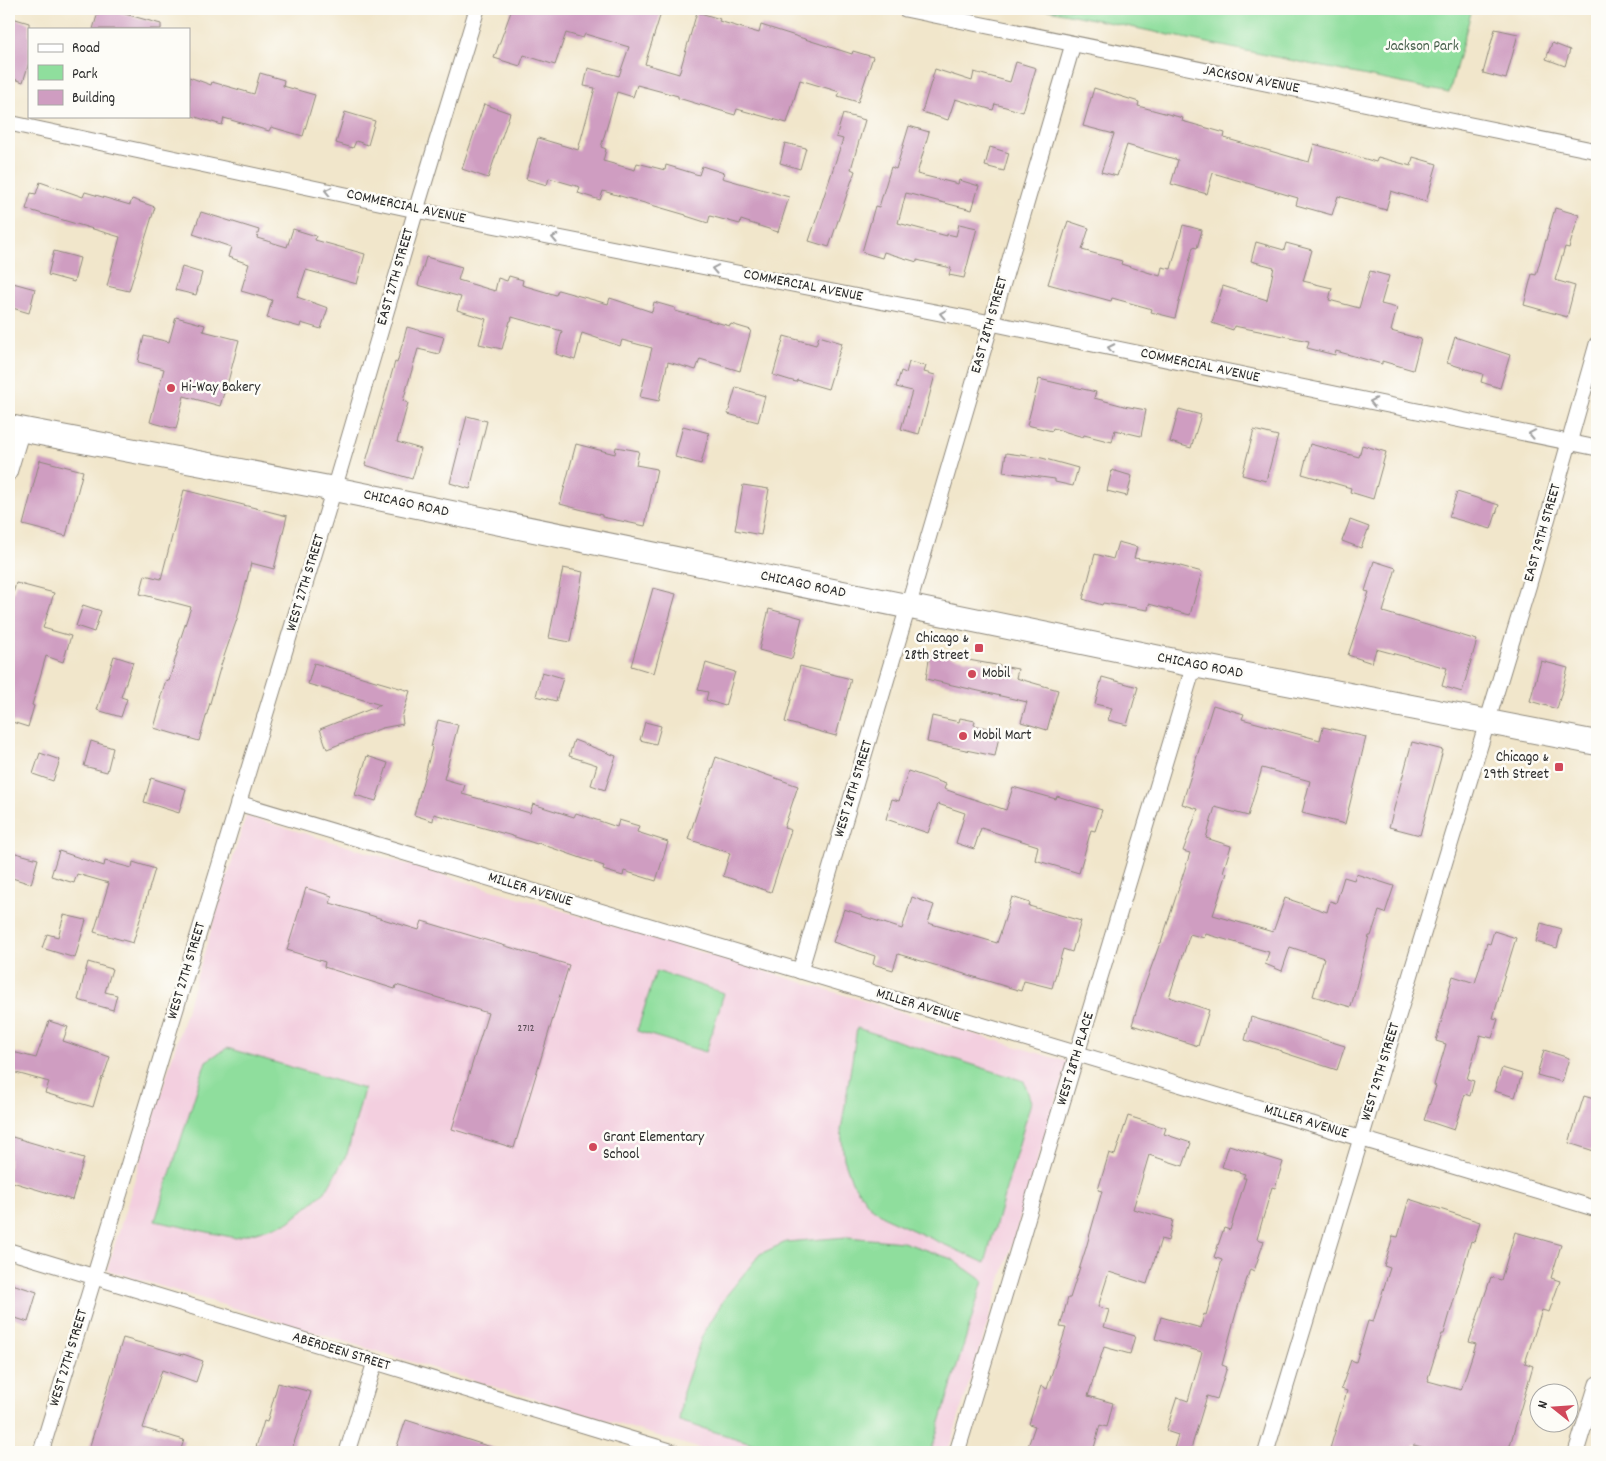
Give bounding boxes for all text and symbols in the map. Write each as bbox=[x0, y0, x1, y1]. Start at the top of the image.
legend bbox=[28, 28, 190, 118]
park label: Jackson Park bbox=[1385, 36, 1459, 58]
text: Road bbox=[72, 38, 100, 60]
street label: JACKSON AVENUE bbox=[1201, 60, 1301, 100]
text: Park bbox=[72, 64, 98, 86]
text: Building bbox=[72, 88, 115, 110]
street label: COMMERCIAL AVENUE bbox=[344, 184, 468, 230]
one-way arrow bbox=[323, 186, 332, 197]
street label: EAST 27TH STREET bbox=[372, 226, 420, 328]
one-way arrow bbox=[551, 233, 560, 243]
one-way arrow bbox=[710, 264, 719, 275]
street label: COMMERCIAL AVENUE bbox=[741, 264, 865, 308]
street label: EAST 28TH STREET bbox=[966, 274, 1014, 376]
one-way arrow bbox=[939, 309, 947, 320]
one-way arrow bbox=[1107, 343, 1115, 354]
street label: COMMERCIAL AVENUE bbox=[1138, 343, 1262, 389]
place label: Hi-Way Bakery bbox=[181, 377, 261, 399]
marker: Hi-Way Bakery bbox=[165, 382, 177, 394]
one-way arrow bbox=[1369, 397, 1378, 408]
one-way arrow bbox=[1528, 430, 1537, 440]
street label: EAST 29TH STREET bbox=[1518, 481, 1568, 585]
street label: CHICAGO ROAD bbox=[361, 484, 451, 524]
street label: WEST 27TH STREET bbox=[281, 532, 331, 634]
street label: CHICAGO ROAD bbox=[758, 565, 848, 605]
place label: Chicago & 28th Street bbox=[904, 628, 969, 667]
marker: Chicago & 28th Street bbox=[973, 642, 985, 654]
street label: CHICAGO ROAD bbox=[1155, 647, 1245, 685]
place label: Mobil bbox=[982, 663, 1011, 685]
marker: Mobil bbox=[966, 668, 978, 680]
place label: Mobil Mart bbox=[973, 725, 1032, 747]
marker: Mobil Mart bbox=[957, 730, 969, 742]
street label: WEST 28TH STREET bbox=[829, 738, 879, 840]
place label: Chicago & 29th Street bbox=[1483, 747, 1549, 786]
marker: Chicago & 29th Street bbox=[1553, 761, 1565, 773]
street label: MILLER AVENUE bbox=[485, 867, 575, 913]
street label: WEST 27TH STREET bbox=[162, 920, 212, 1022]
street label: MILLER AVENUE bbox=[873, 983, 963, 1029]
street label: WEST 28TH PLACE bbox=[1051, 1009, 1101, 1108]
house number: 2712 bbox=[517, 1020, 535, 1037]
street label: WEST 29TH STREET bbox=[1356, 1020, 1406, 1124]
street label: MILLER AVENUE bbox=[1261, 1099, 1351, 1145]
place label: Grant Elementary School bbox=[603, 1127, 705, 1166]
marker: Grant Elementary School bbox=[587, 1141, 599, 1153]
street label: WEST 27TH STREET bbox=[44, 1307, 94, 1409]
street label: ABERDEEN STREET bbox=[289, 1327, 393, 1377]
north arrow bbox=[1528, 1384, 1578, 1434]
text: N bbox=[1533, 1398, 1554, 1411]

